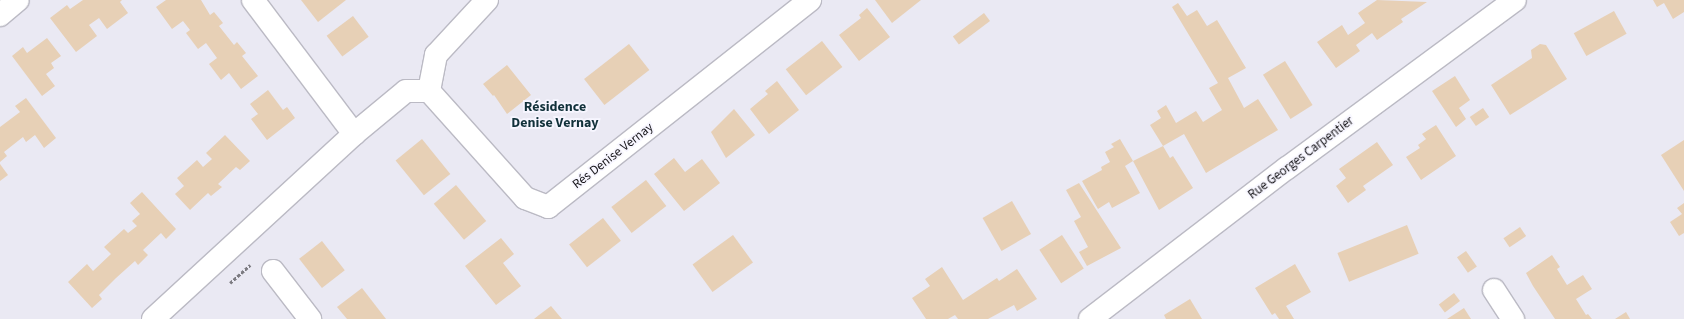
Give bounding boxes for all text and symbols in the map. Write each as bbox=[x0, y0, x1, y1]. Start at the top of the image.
district label: Résidence Denise Vernay bbox=[511, 99, 599, 132]
street label: Rue Georges Carpentier bbox=[1245, 113, 1357, 203]
street label: Rés Denise Vernay bbox=[570, 120, 656, 192]

